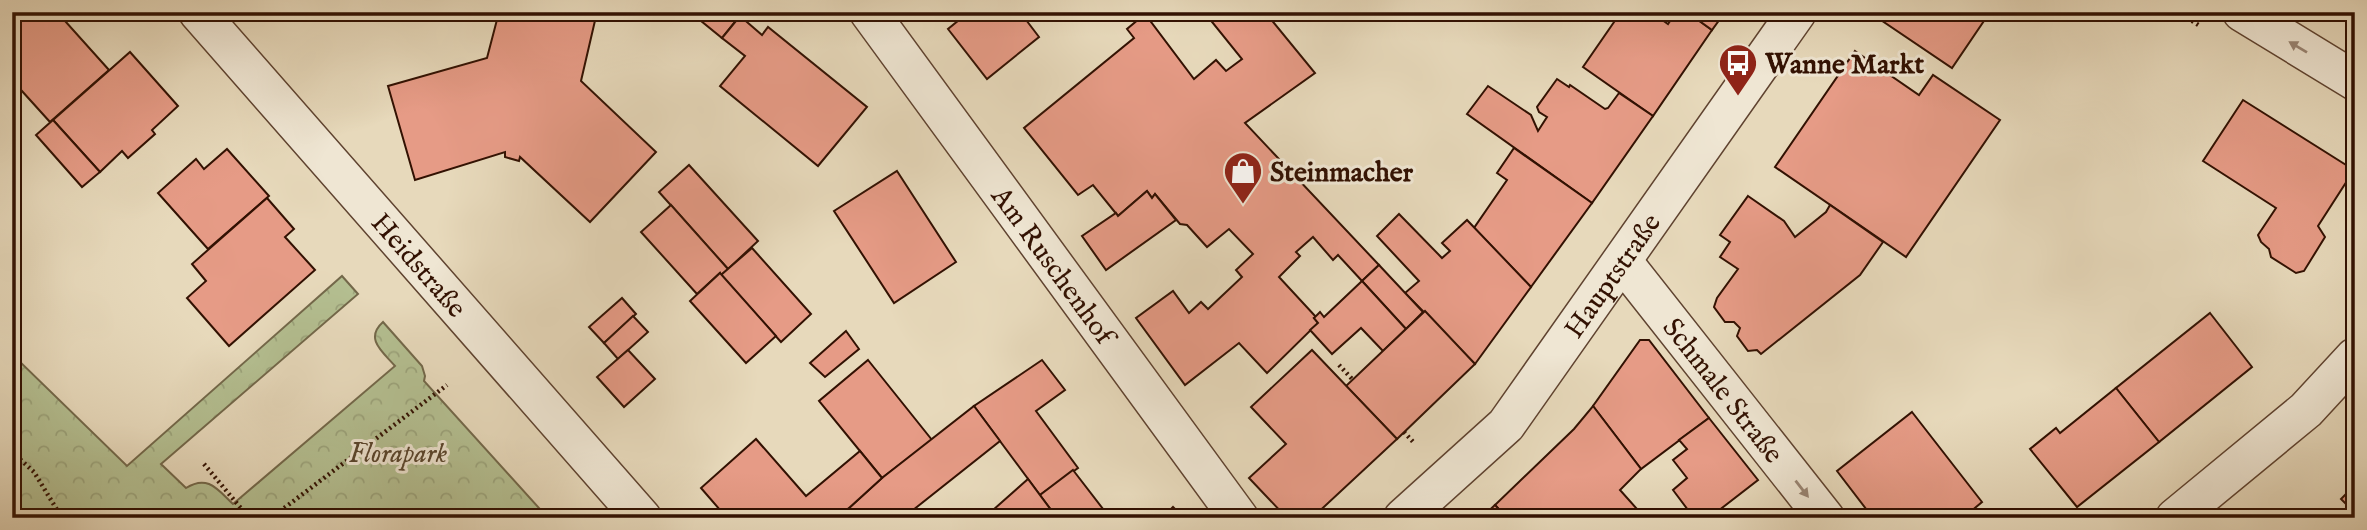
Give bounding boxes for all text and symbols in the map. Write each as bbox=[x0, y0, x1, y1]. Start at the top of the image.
one-way arrow bbox=[2289, 40, 2308, 53]
bus stop icon: Wanne Markt bbox=[1717, 42, 1759, 97]
place label: Wanne Markt bbox=[1764, 48, 1924, 83]
shop icon: Steinmacher bbox=[1222, 150, 1264, 205]
place label: Steinmacher bbox=[1270, 156, 1414, 191]
street label: Am Ruschenhof bbox=[982, 180, 1124, 356]
street label: Heidstraße bbox=[362, 207, 473, 326]
street label: Hauptstraße bbox=[1558, 207, 1670, 346]
street label: Schmale Straße bbox=[1654, 312, 1790, 471]
park label: Florapark bbox=[349, 437, 447, 472]
one-way arrow bbox=[1794, 480, 1809, 497]

